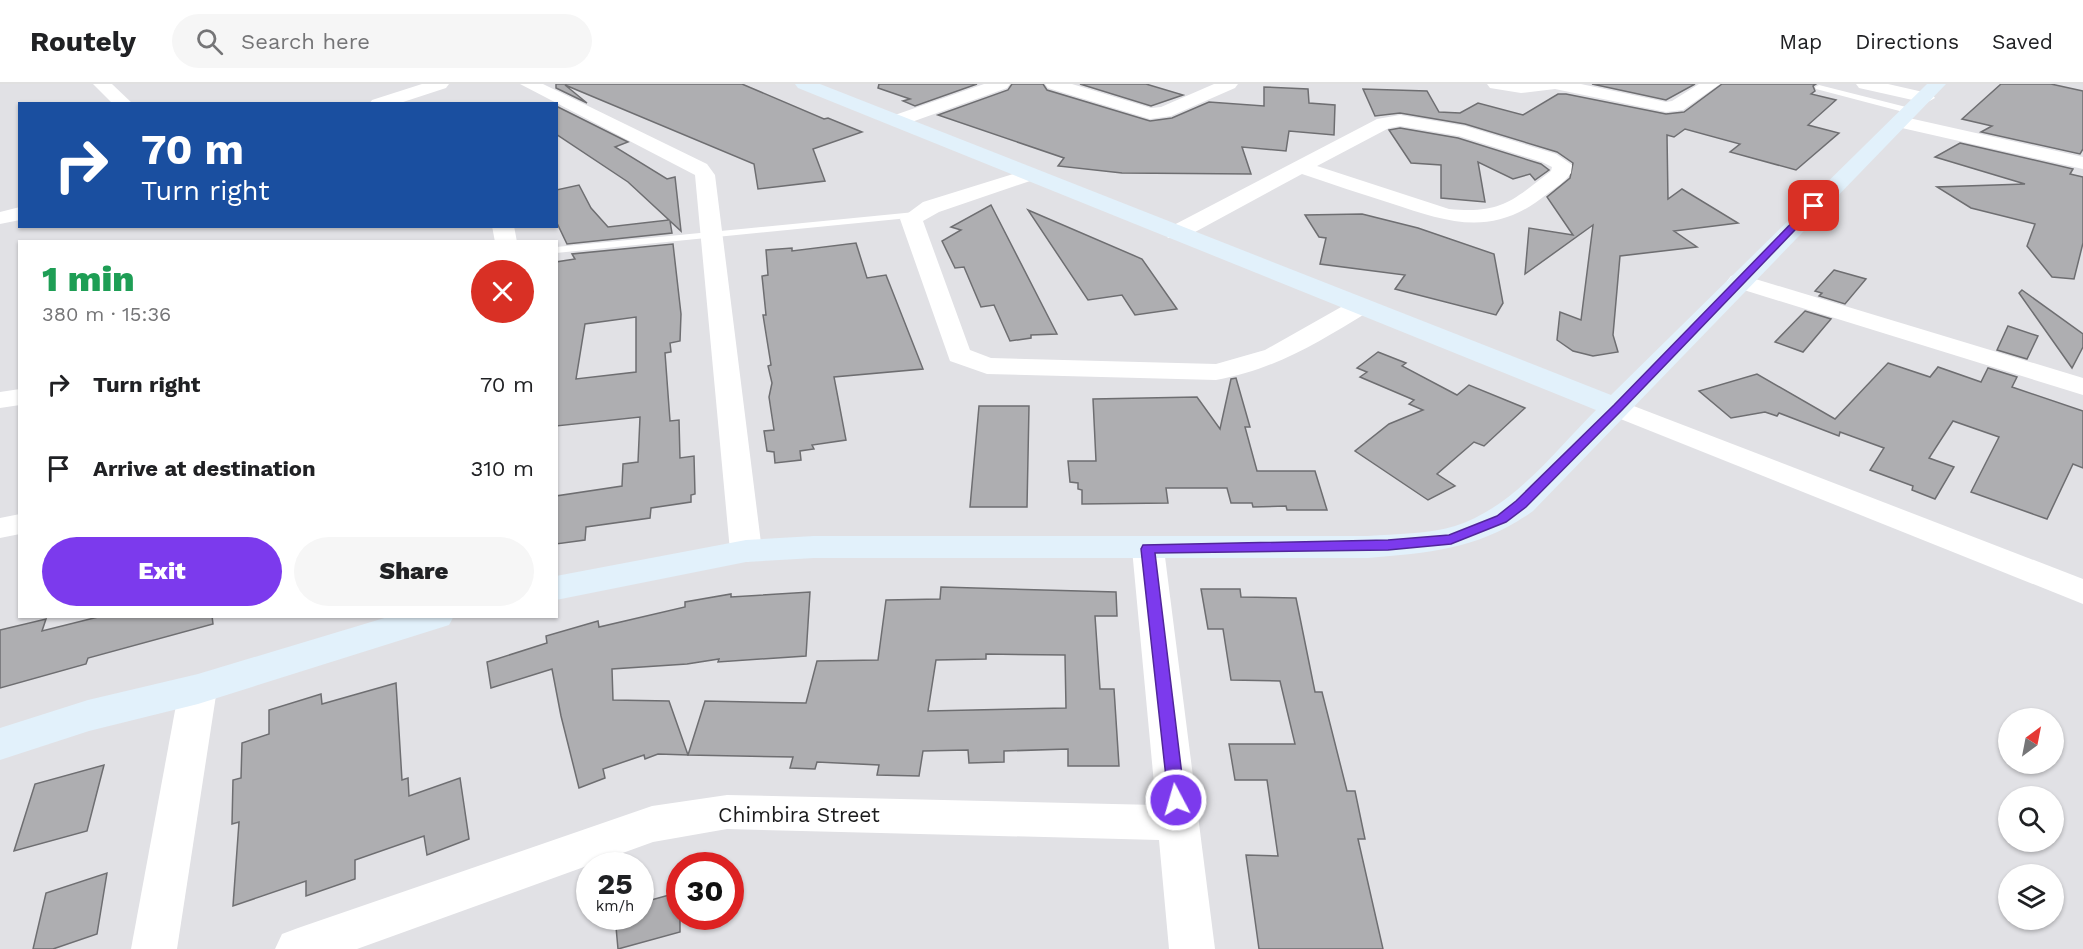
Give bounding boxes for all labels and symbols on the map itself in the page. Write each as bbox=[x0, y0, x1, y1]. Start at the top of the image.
pin bbox=[1788, 180, 1839, 231]
north arrow bbox=[1998, 708, 2064, 774]
position arrow bbox=[1144, 768, 1208, 832]
street label: Chimbira Street bbox=[718, 802, 880, 827]
speed limit sign: 30 bbox=[666, 852, 744, 930]

